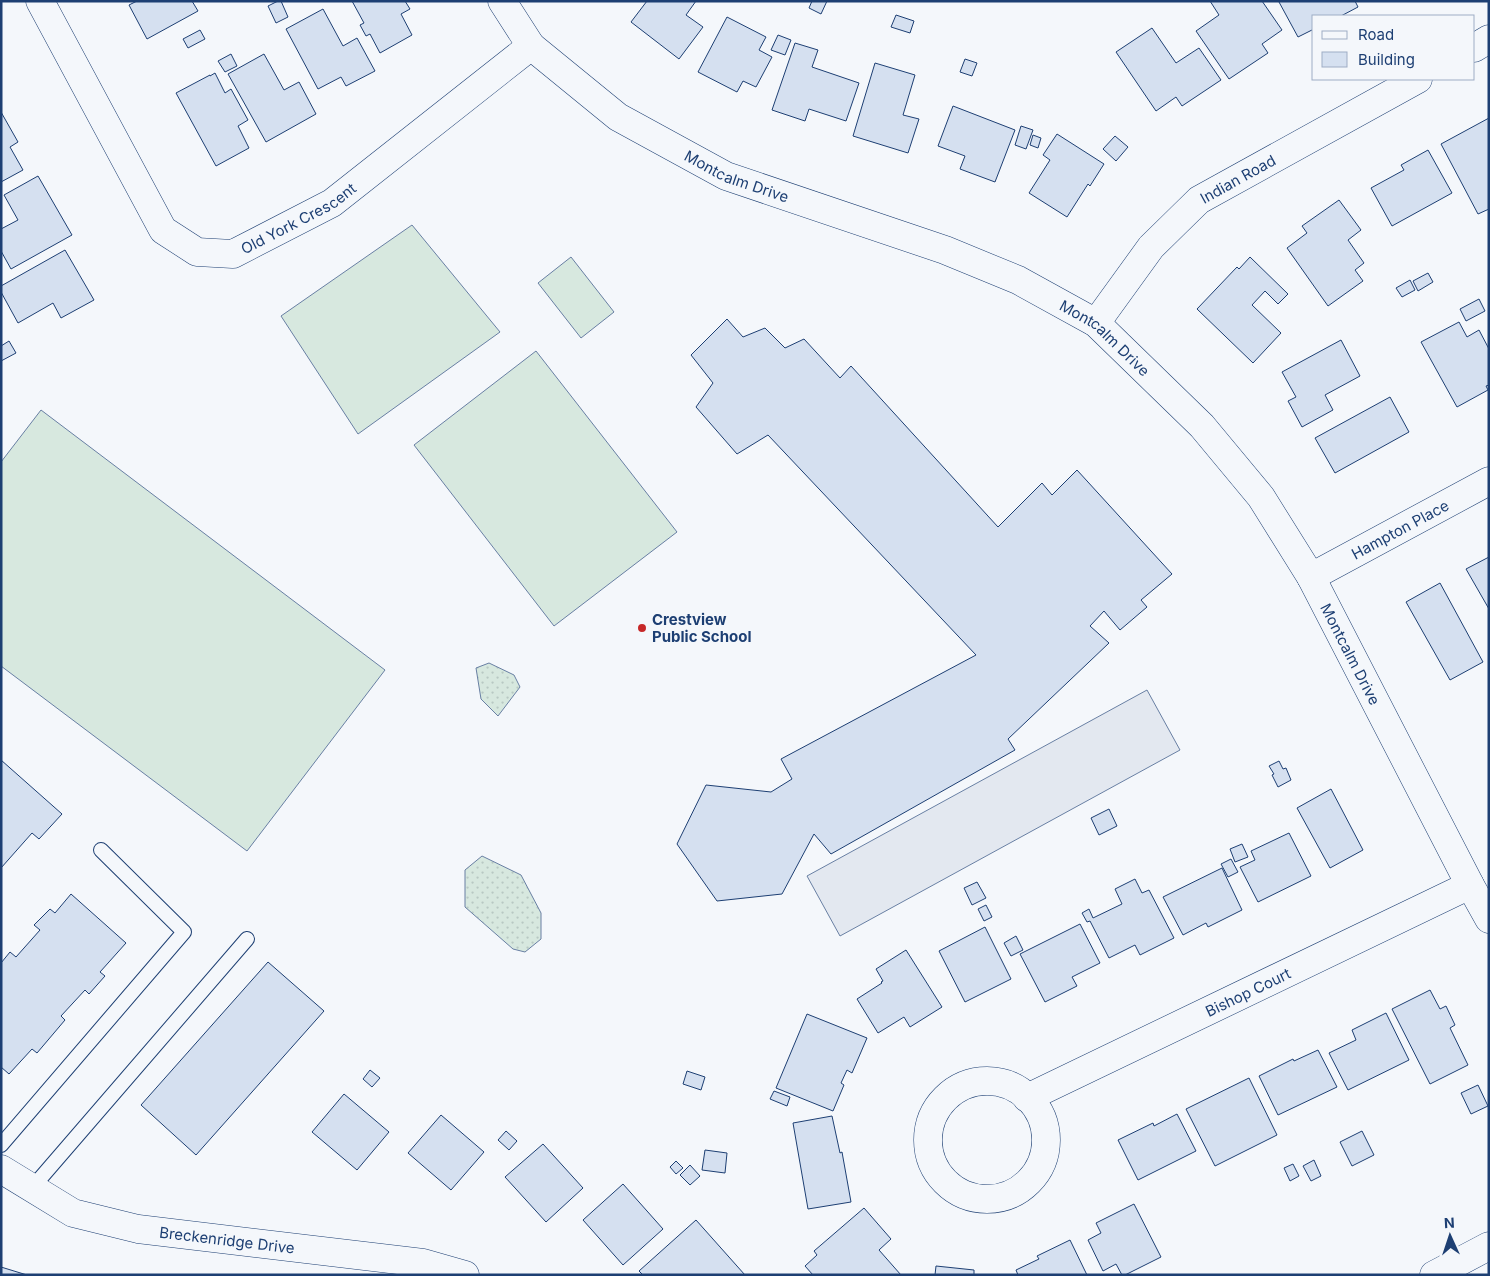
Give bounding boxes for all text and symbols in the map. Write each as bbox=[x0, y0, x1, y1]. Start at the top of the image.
legend bbox=[1312, 15, 1475, 80]
text: Road bbox=[1358, 25, 1394, 44]
text: Building bbox=[1358, 50, 1415, 69]
street label: Montcalm Drive bbox=[681, 146, 791, 206]
street label: Indian Road bbox=[1196, 150, 1279, 207]
street label: Old York Crescent bbox=[238, 178, 360, 258]
street label: Montcalm Drive bbox=[1057, 295, 1154, 380]
street label: Hampton Place bbox=[1348, 495, 1452, 563]
street label: Montcalm Drive bbox=[1317, 600, 1385, 708]
place label: Crestview Public School bbox=[652, 610, 751, 646]
marker: Crestview Public School bbox=[636, 622, 648, 634]
street label: Bishop Court bbox=[1202, 963, 1294, 1020]
north arrow bbox=[1425, 1211, 1475, 1261]
text: N bbox=[1444, 1214, 1455, 1231]
street label: Breckenridge Drive bbox=[158, 1222, 296, 1257]

